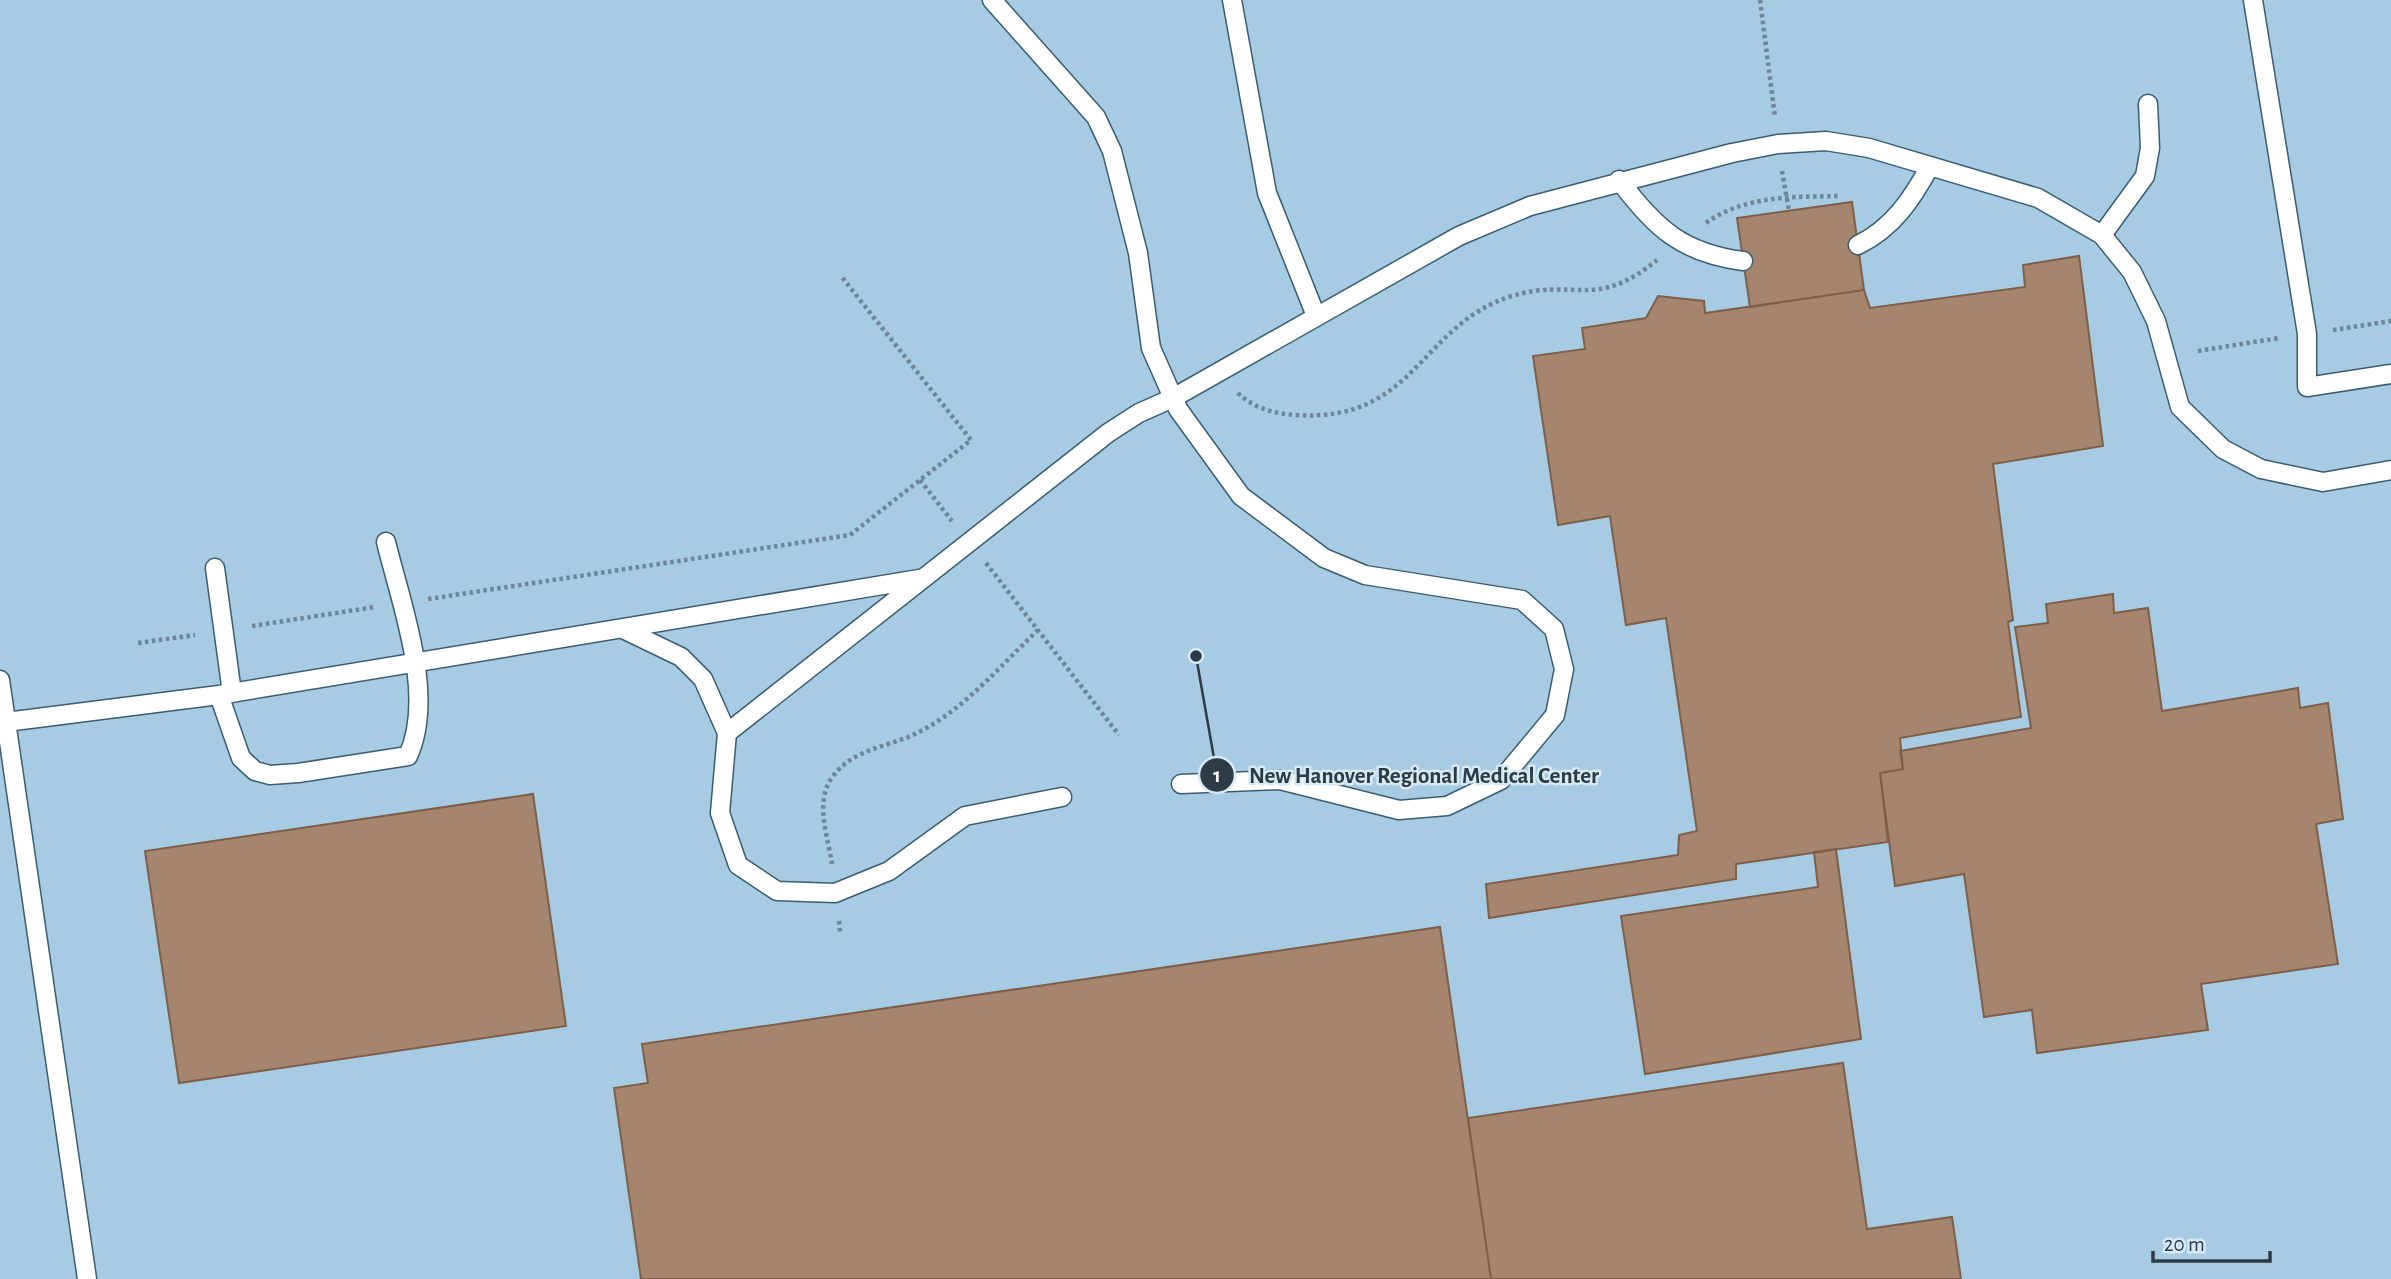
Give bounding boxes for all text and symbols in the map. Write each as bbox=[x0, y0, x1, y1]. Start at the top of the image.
callout: New Hanover Regional Medical Center bbox=[1200, 753, 1613, 797]
text: 1 bbox=[1213, 765, 1221, 786]
text: New Hanover Regional Medical Center bbox=[1249, 765, 1599, 788]
scale bar bbox=[2153, 1220, 2270, 1264]
text: 20 m bbox=[2164, 1234, 2205, 1255]

